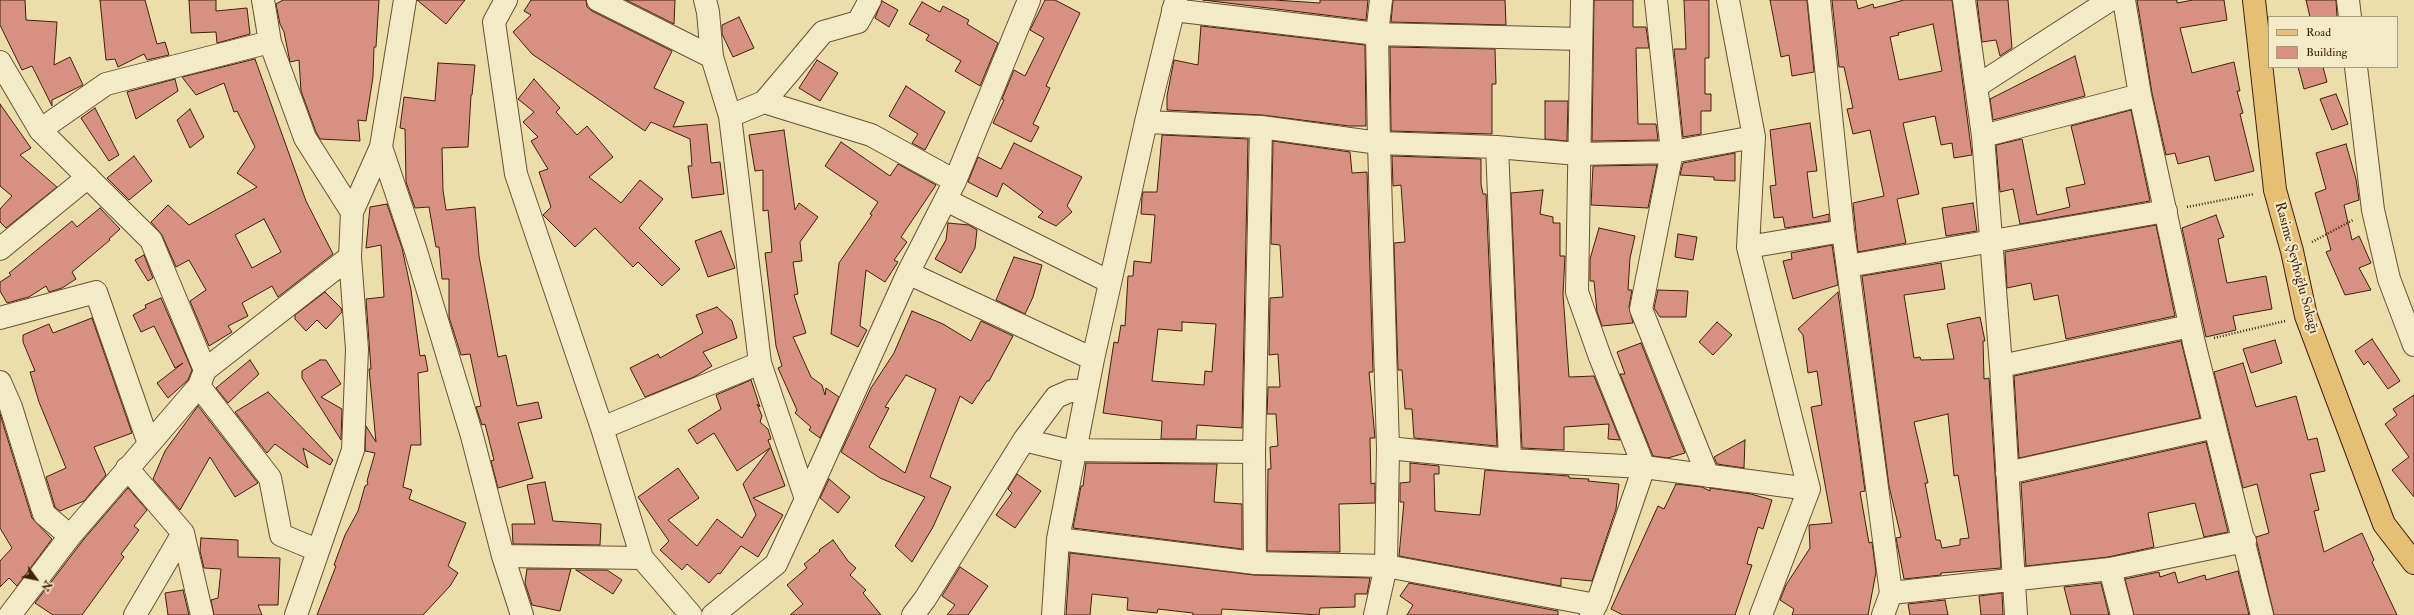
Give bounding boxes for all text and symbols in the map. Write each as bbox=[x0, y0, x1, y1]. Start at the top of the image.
legend bbox=[2268, 16, 2398, 68]
text: Road bbox=[2306, 25, 2331, 40]
text: Building bbox=[2306, 45, 2347, 60]
street label: Rasime Şeyhoğlu Sokağı bbox=[2270, 200, 2322, 336]
north arrow bbox=[16, 559, 56, 599]
text: N bbox=[38, 578, 55, 593]

